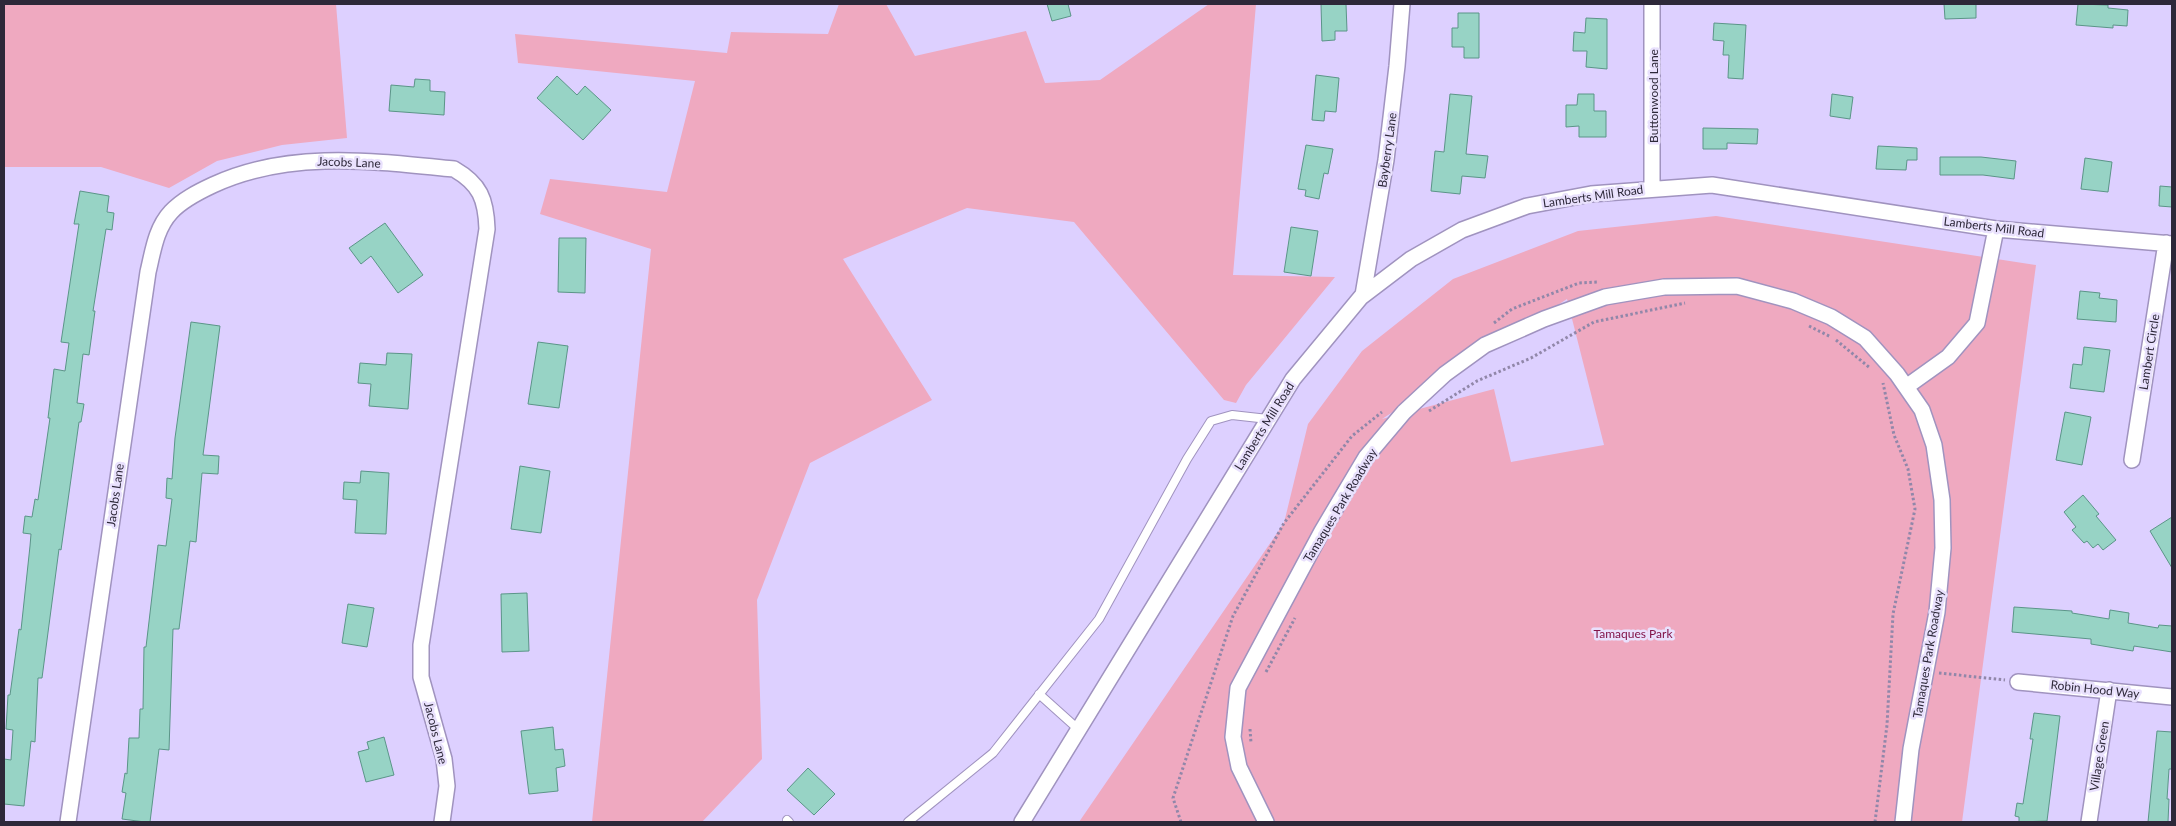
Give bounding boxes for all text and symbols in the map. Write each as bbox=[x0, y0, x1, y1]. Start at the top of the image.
street label: Buttonwood Lane bbox=[1646, 49, 1661, 143]
street label: Bayberry Lane bbox=[1374, 112, 1400, 188]
street label: Jacobs Lane bbox=[317, 153, 381, 171]
street label: Lamberts Mill Road bbox=[1542, 182, 1644, 210]
street label: Lamberts Mill Road bbox=[1943, 213, 2045, 241]
street label: Lambert Circle bbox=[2136, 313, 2162, 391]
street label: Lamberts Mill Road bbox=[1231, 379, 1297, 473]
street label: Tamaques Park Roadway bbox=[1300, 445, 1380, 565]
street label: Jacobs Lane bbox=[103, 463, 127, 527]
street label: Tamaques Park Roadway bbox=[1909, 588, 1947, 719]
park label: Tamaques Park bbox=[1594, 626, 1673, 641]
street label: Robin Hood Way bbox=[2050, 677, 2141, 701]
street label: Jacobs Lane bbox=[421, 700, 451, 766]
street label: Village Green bbox=[2086, 720, 2112, 792]

